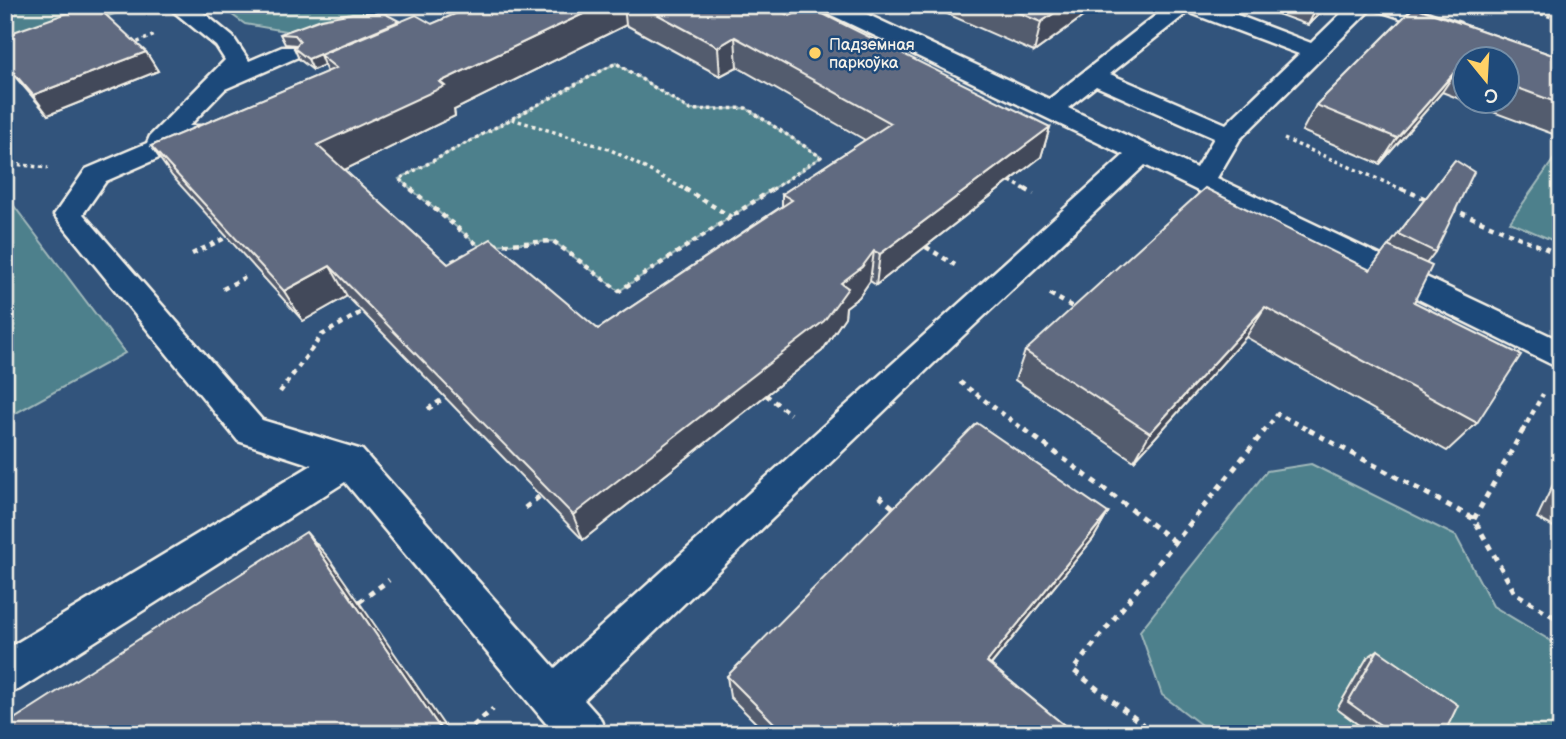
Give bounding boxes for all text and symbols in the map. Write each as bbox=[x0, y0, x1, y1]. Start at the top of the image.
place label: Падземная паркоўка bbox=[829, 36, 915, 73]
marker: Падземная паркоўка bbox=[807, 45, 823, 61]
north arrow bbox=[1450, 46, 1520, 116]
text: С bbox=[1481, 82, 1501, 108]

